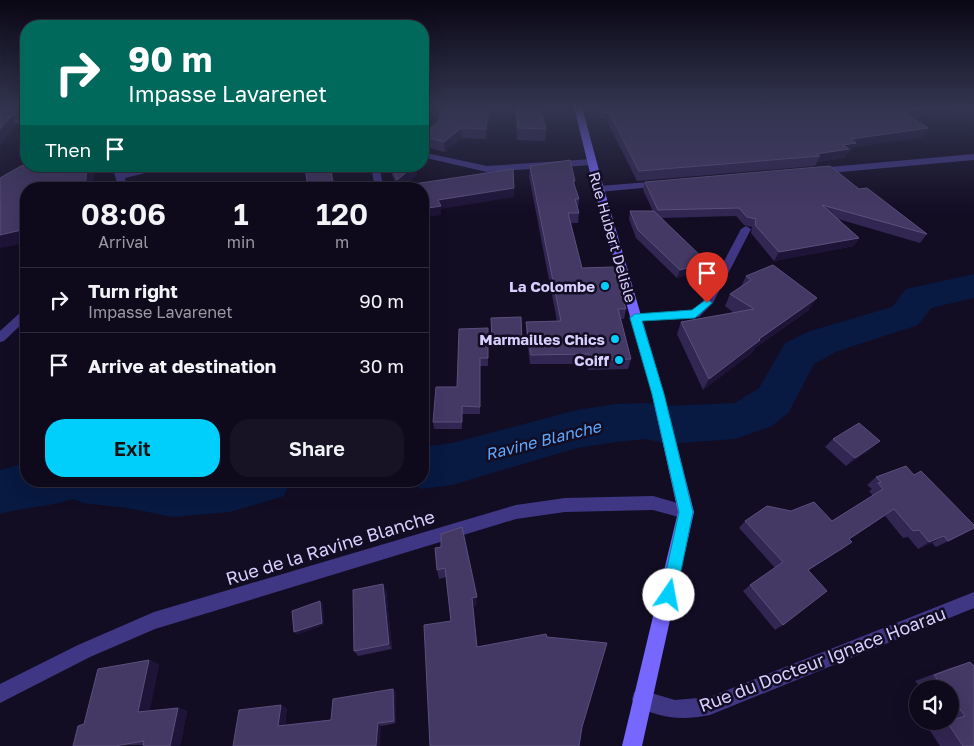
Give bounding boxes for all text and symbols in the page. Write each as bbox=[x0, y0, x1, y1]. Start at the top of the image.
text: 90 m bbox=[128, 38, 212, 80]
icon: right bbox=[45, 40, 110, 105]
text: Impasse Lavarenet bbox=[128, 80, 327, 107]
icon: arrive bbox=[101, 135, 129, 163]
text: Then bbox=[45, 138, 91, 161]
street label: Rue Hubert Delisle bbox=[586, 170, 640, 305]
text: 08:06 bbox=[81, 196, 166, 232]
text: 1 bbox=[233, 196, 249, 232]
text: 120 bbox=[316, 196, 368, 232]
text: Arrival bbox=[98, 232, 148, 252]
text: min bbox=[227, 232, 255, 252]
text: m bbox=[335, 232, 349, 252]
pin bbox=[686, 252, 728, 303]
icon: arrive bbox=[693, 259, 721, 287]
place label: La Colombe bbox=[509, 277, 595, 295]
text: Turn right bbox=[88, 279, 178, 302]
marker: La Colombe bbox=[599, 280, 611, 292]
icon: right bbox=[45, 286, 73, 314]
text: 90 m bbox=[359, 289, 404, 312]
text: Impasse Lavarenet bbox=[88, 302, 233, 322]
place label: Marmailles Chics bbox=[479, 330, 605, 348]
marker: Marmailles Chics bbox=[609, 333, 621, 345]
icon: arrive bbox=[45, 351, 73, 379]
place label: Coiff bbox=[574, 351, 610, 369]
text: Arrive at destination bbox=[88, 354, 276, 377]
text: 30 m bbox=[360, 354, 404, 377]
marker: Coiff bbox=[613, 354, 625, 366]
water label: Ravine Blanche bbox=[483, 416, 605, 464]
button: Exit bbox=[45, 419, 220, 477]
button: Share bbox=[230, 419, 404, 477]
street label: Rue de la Ravine Blanche bbox=[223, 505, 437, 589]
position arrow bbox=[642, 568, 694, 620]
street label: Rue du Docteur Ignace Hoarau bbox=[695, 602, 949, 716]
map controls bbox=[909, 680, 959, 730]
button: sound bbox=[909, 680, 959, 730]

